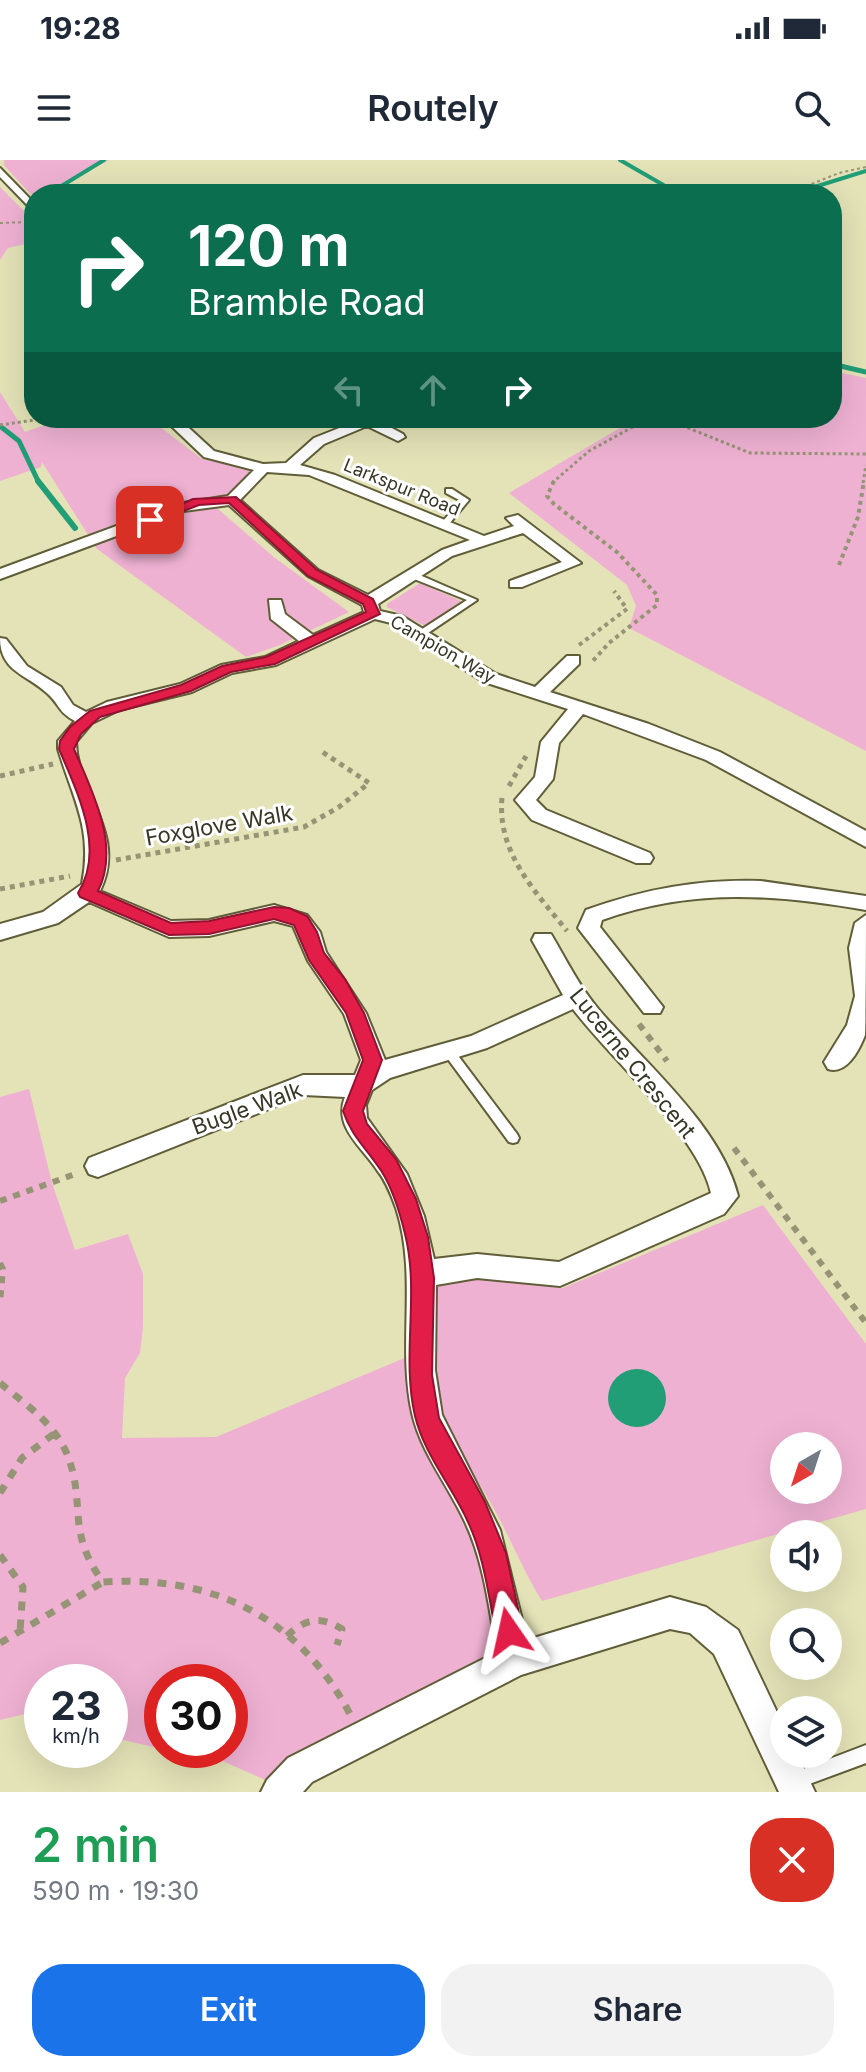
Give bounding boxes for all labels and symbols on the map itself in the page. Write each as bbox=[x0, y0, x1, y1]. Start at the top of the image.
street label: Larkspur Road bbox=[341, 454, 463, 520]
pin bbox=[116, 486, 184, 554]
street label: Campion Way bbox=[387, 610, 499, 688]
street label: Foxglove Walk bbox=[143, 799, 295, 851]
street label: Lucerne Crescent bbox=[565, 983, 701, 1143]
street label: Bugle Walk bbox=[188, 1076, 306, 1140]
north arrow bbox=[770, 1432, 842, 1504]
position arrow bbox=[467, 1590, 551, 1674]
speed limit sign: 30 bbox=[144, 1664, 248, 1768]

